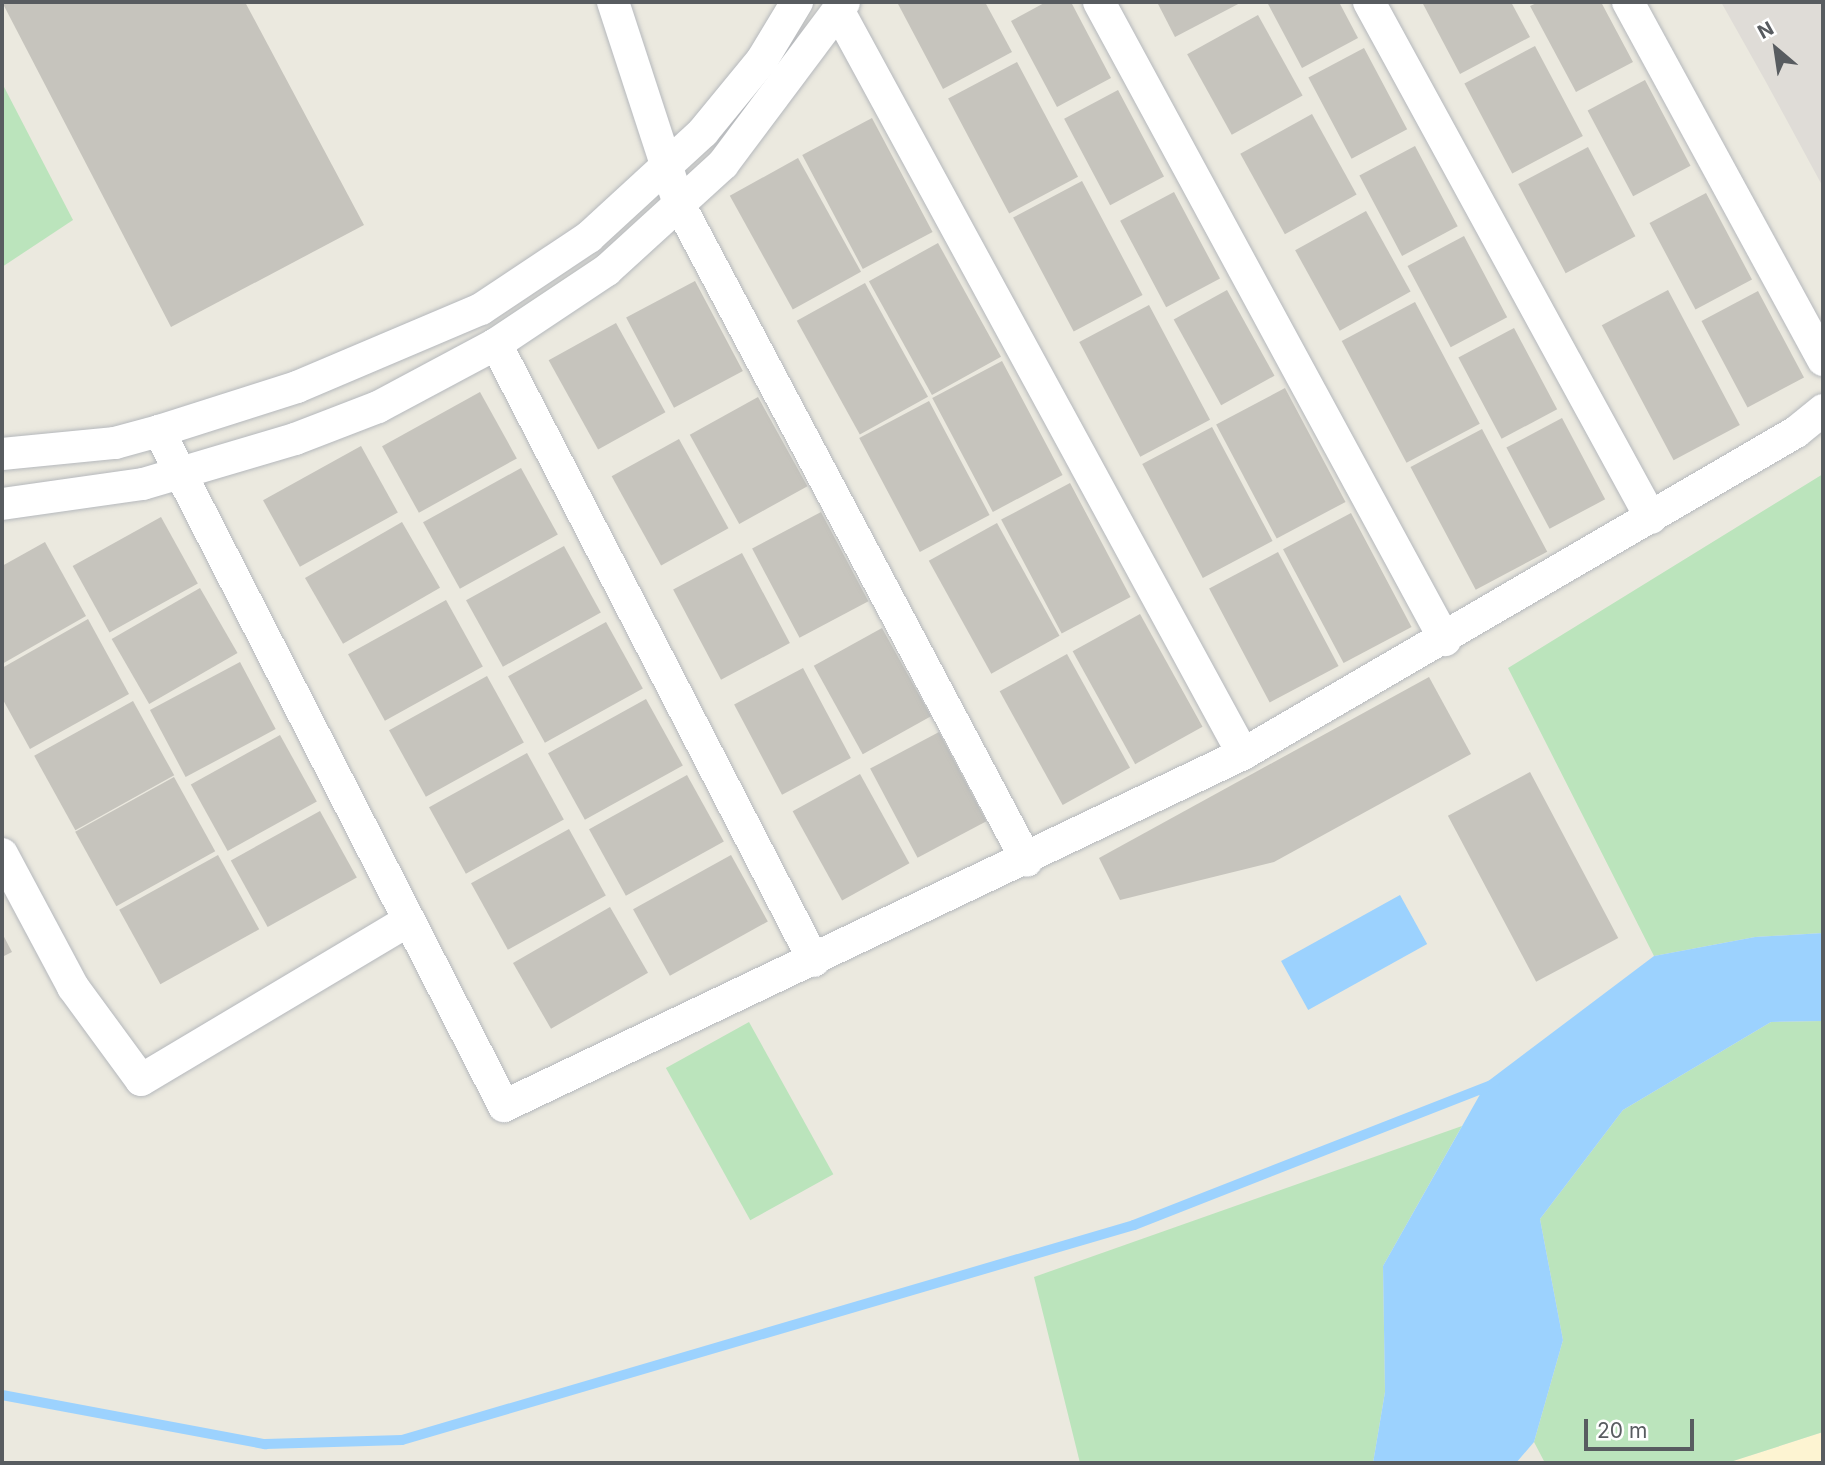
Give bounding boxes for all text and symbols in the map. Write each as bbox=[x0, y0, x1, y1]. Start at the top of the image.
north arrow bbox=[1741, 14, 1811, 84]
text: N bbox=[1754, 17, 1777, 44]
scale bar bbox=[1587, 1406, 1697, 1450]
text: 20 m bbox=[1597, 1418, 1647, 1443]

